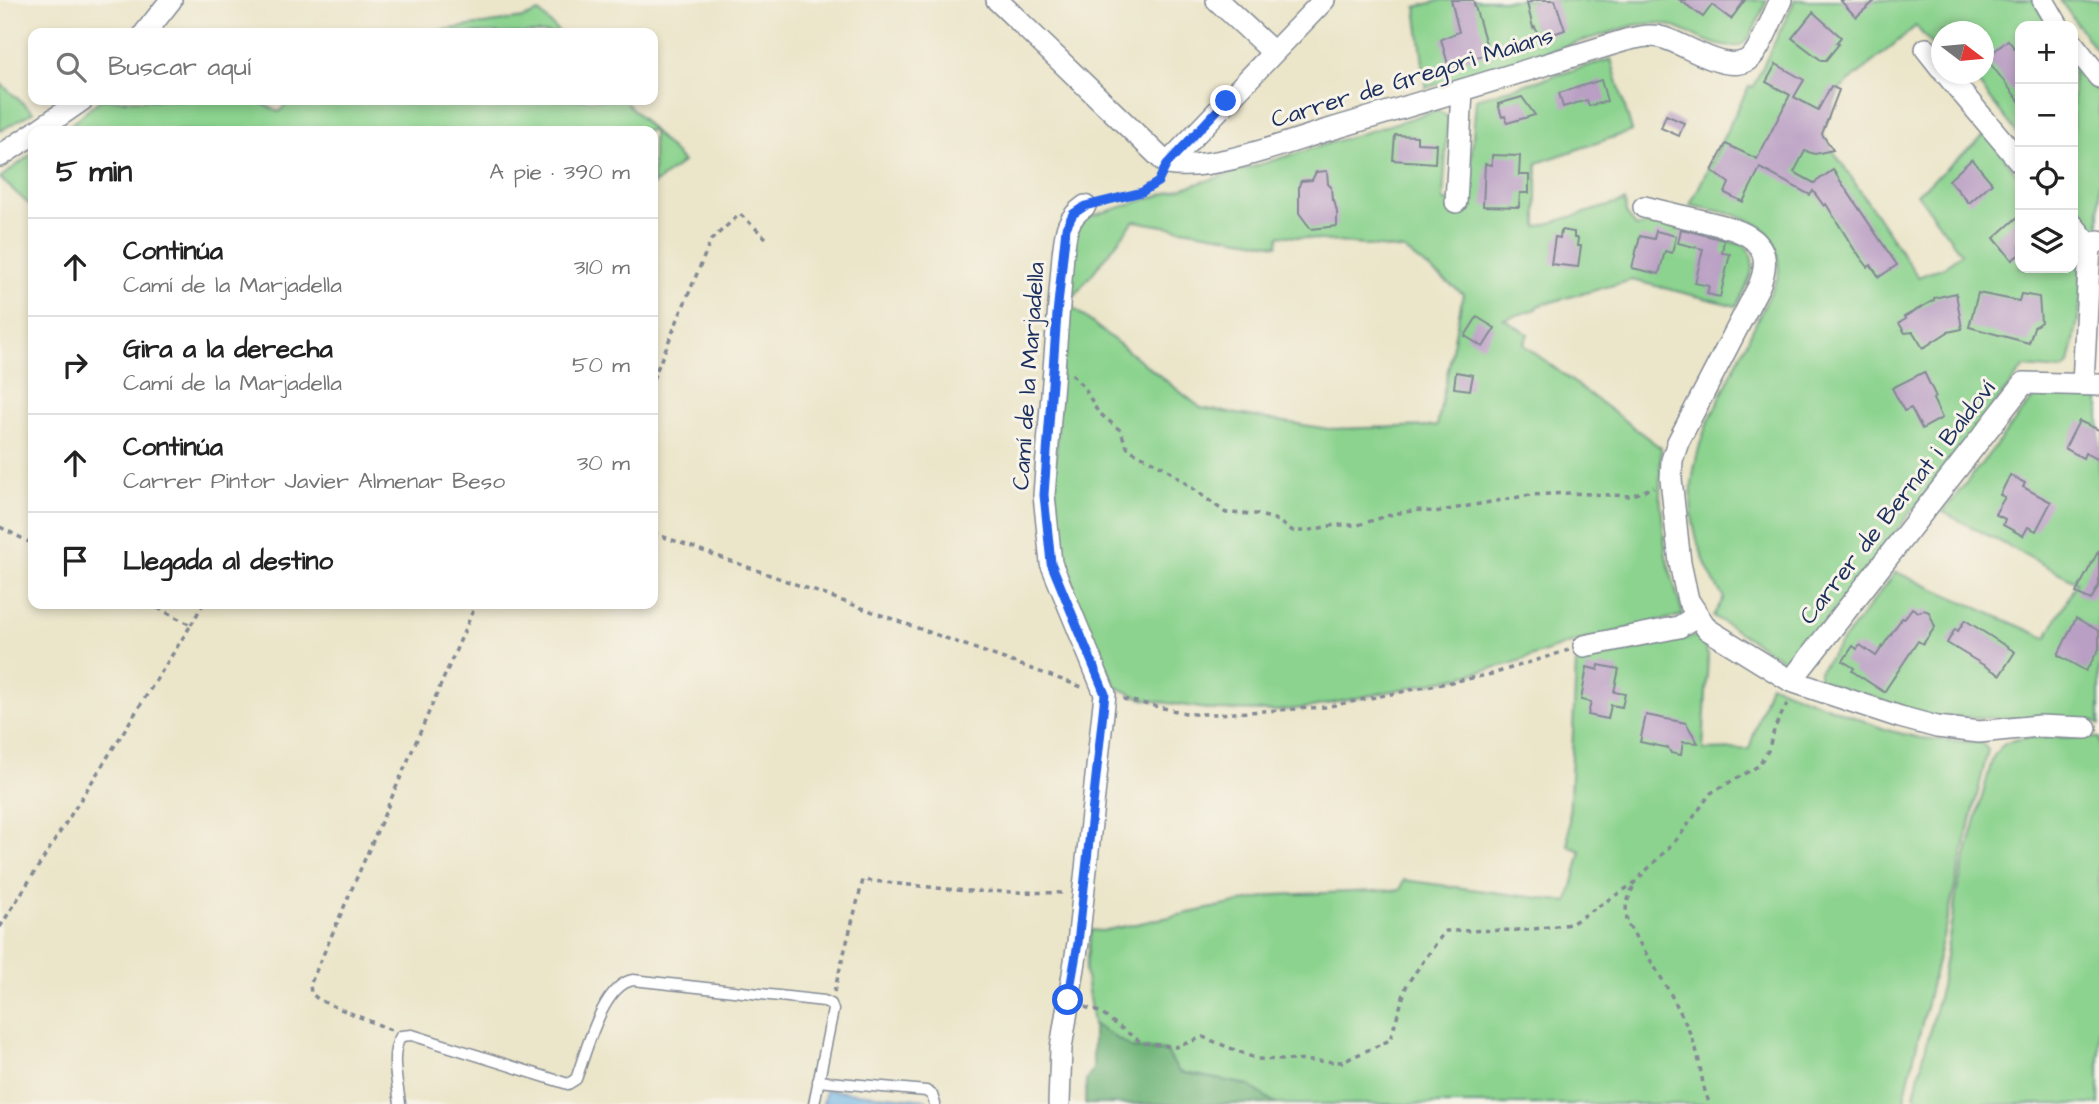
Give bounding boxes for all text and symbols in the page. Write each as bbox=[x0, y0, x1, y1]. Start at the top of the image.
street label: Carrer de Gregori Maians bbox=[1267, 19, 1558, 138]
north arrow bbox=[1931, 21, 1994, 84]
map controls bbox=[2015, 21, 2078, 273]
button: + bbox=[2015, 21, 2078, 84]
search box bbox=[28, 28, 658, 105]
icon: search bbox=[52, 48, 90, 86]
text: Buscar aquí bbox=[108, 49, 251, 85]
button: − bbox=[2015, 84, 2078, 147]
route end bbox=[1210, 85, 1241, 116]
button: locate bbox=[2015, 147, 2078, 210]
text: 5 min bbox=[56, 151, 132, 193]
text: A pie · 390 m bbox=[489, 156, 630, 188]
button: layers bbox=[2015, 210, 2078, 273]
text: Continúa bbox=[123, 233, 223, 269]
icon: ahead bbox=[56, 248, 94, 286]
text: 310 m bbox=[574, 251, 630, 283]
street label: Camí de la Marjadella bbox=[1004, 261, 1054, 491]
text: Camí de la Marjadella bbox=[123, 269, 342, 301]
text: Gira a la derecha bbox=[123, 331, 333, 367]
icon: right bbox=[56, 346, 94, 384]
text: 50 m bbox=[572, 349, 630, 381]
text: Camí de la Marjadella bbox=[123, 367, 342, 399]
street label: Carrer de Bernat i Baldoví bbox=[1792, 373, 2004, 632]
text: Continúa bbox=[123, 429, 223, 465]
icon: ahead bbox=[56, 444, 94, 482]
text: 30 m bbox=[577, 447, 630, 479]
text: Carrer Pintor Javier Almenar Beso bbox=[123, 465, 505, 497]
icon: arrive bbox=[56, 542, 94, 580]
text: Llegada al destino bbox=[123, 543, 333, 579]
route start bbox=[1052, 984, 1083, 1015]

